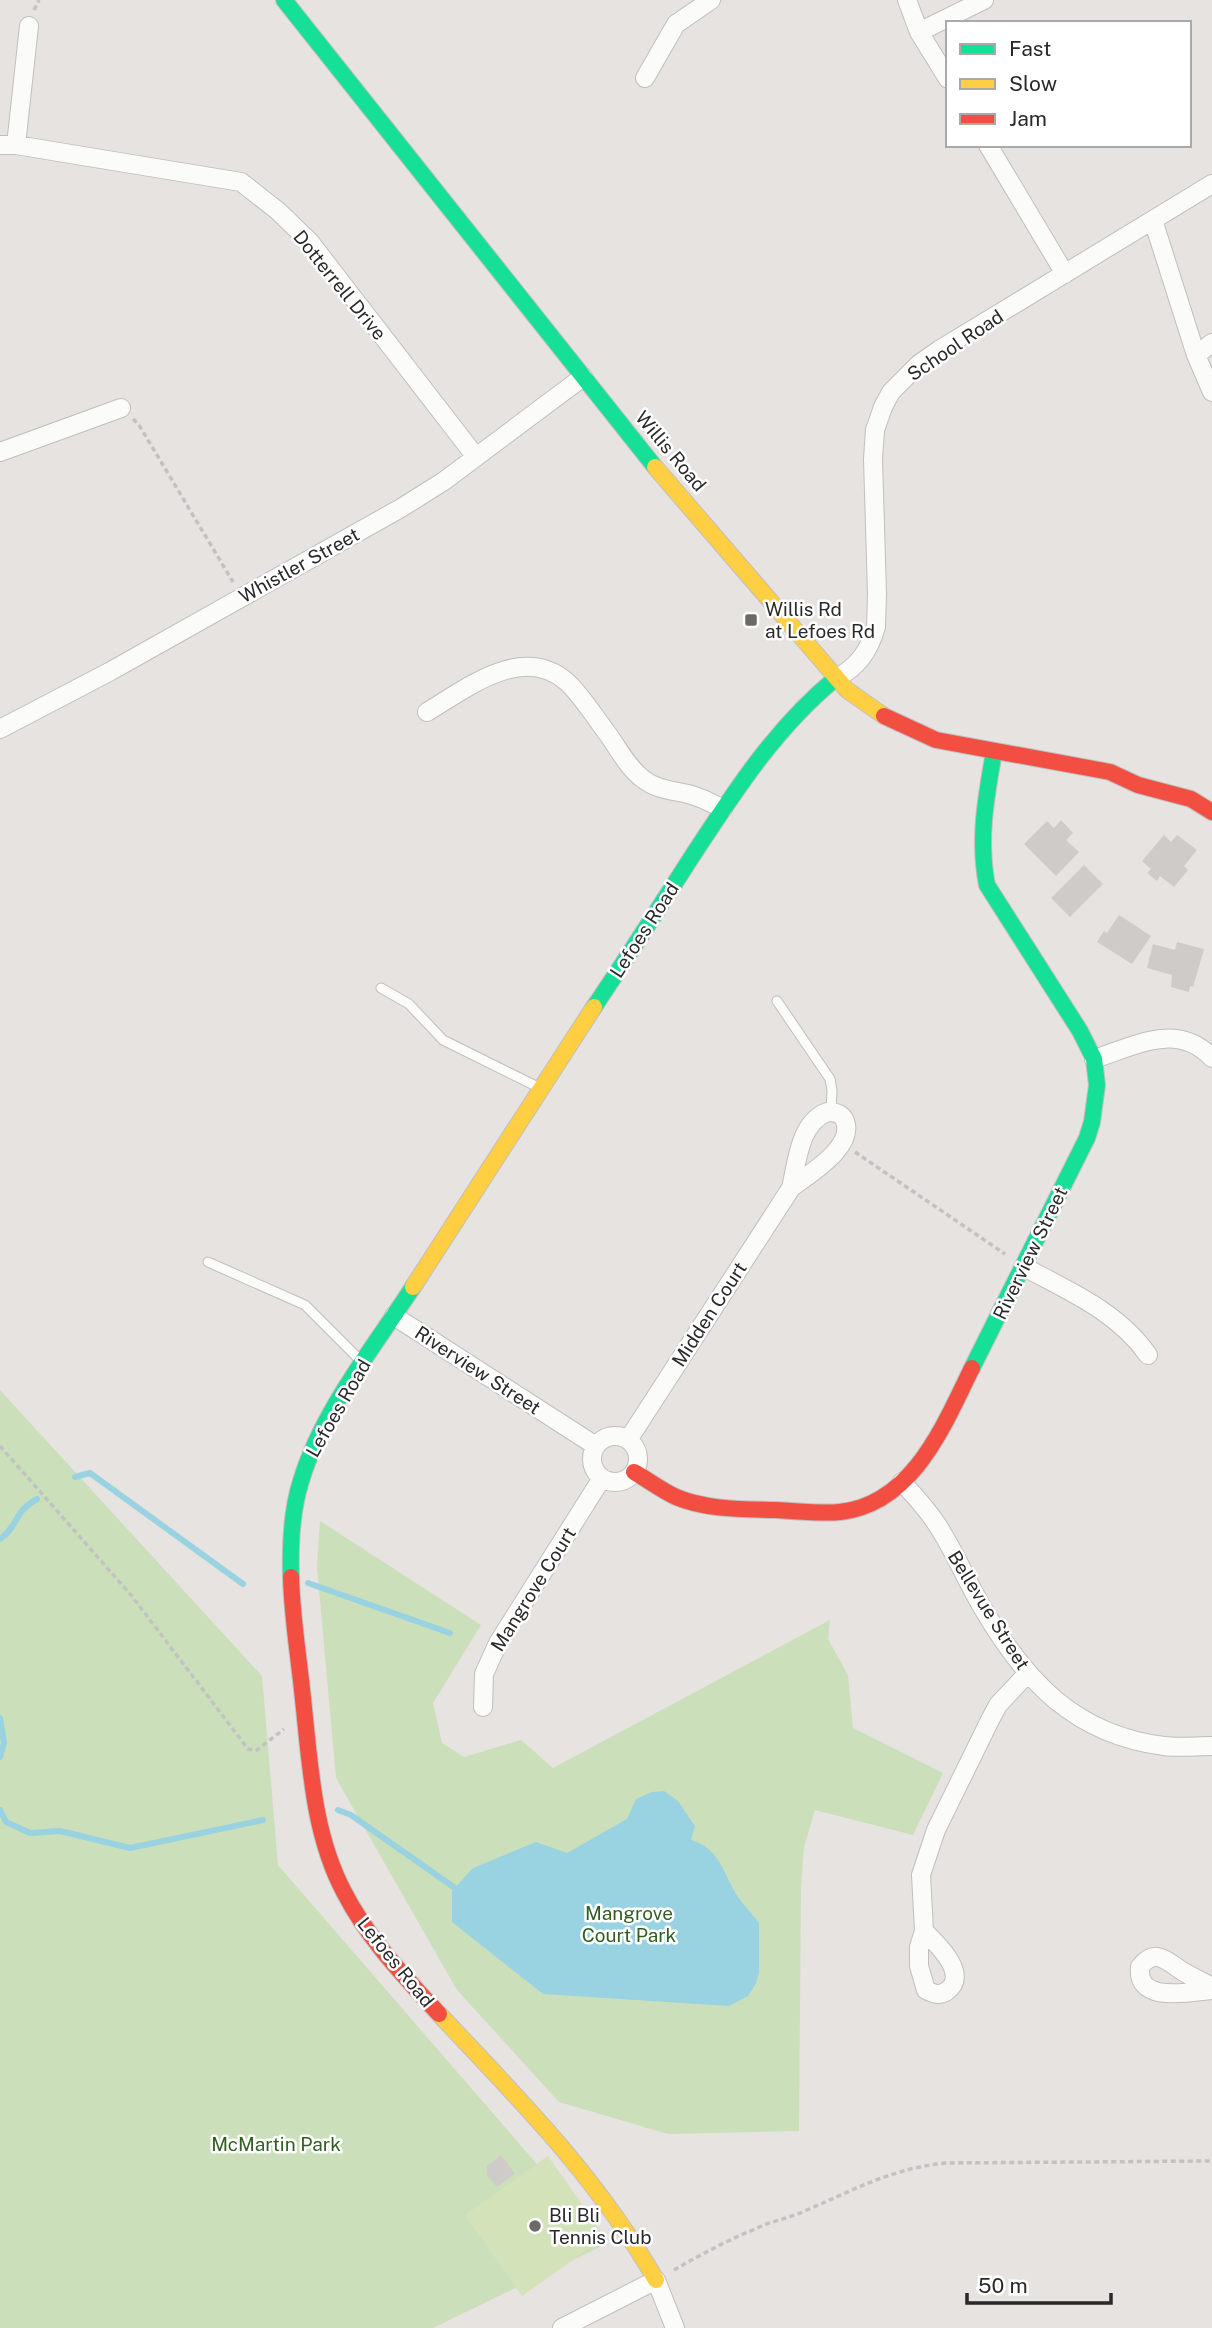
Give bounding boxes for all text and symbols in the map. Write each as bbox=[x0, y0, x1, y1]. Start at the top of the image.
legend bbox=[946, 21, 1191, 147]
text: Fast bbox=[1009, 36, 1051, 61]
text: Slow bbox=[1009, 71, 1057, 96]
text: Jam bbox=[1009, 106, 1047, 131]
street label: Dotterrell Drive bbox=[289, 226, 391, 344]
street label: School Road bbox=[903, 305, 1007, 385]
street label: Willis Road bbox=[631, 406, 711, 496]
street label: Whistler Street bbox=[235, 523, 363, 607]
place label: Willis Rd at Lefoes Rd bbox=[765, 598, 875, 642]
marker: Willis Rd at Lefoes Rd bbox=[743, 612, 759, 628]
street label: Lefoes Road bbox=[605, 878, 683, 982]
street label: Riverview Street bbox=[988, 1183, 1072, 1323]
street label: Midden Court bbox=[667, 1258, 751, 1370]
street label: Riverview Street bbox=[411, 1321, 545, 1419]
street label: Lefoes Road bbox=[301, 1355, 375, 1461]
street label: Mangrove Court bbox=[486, 1523, 580, 1655]
street label: Bellevue Street bbox=[944, 1546, 1034, 1674]
park label: Mangrove Court Park bbox=[582, 1902, 677, 1946]
street label: Lefoes Road bbox=[353, 1913, 439, 2011]
park label: McMartin Park bbox=[211, 2133, 341, 2155]
place label: Bli Bli Tennis Club bbox=[549, 2204, 652, 2248]
marker: Bli Bli Tennis Club bbox=[527, 2218, 543, 2234]
scale bar bbox=[967, 2262, 1110, 2306]
text: 50 m bbox=[978, 2273, 1028, 2298]

